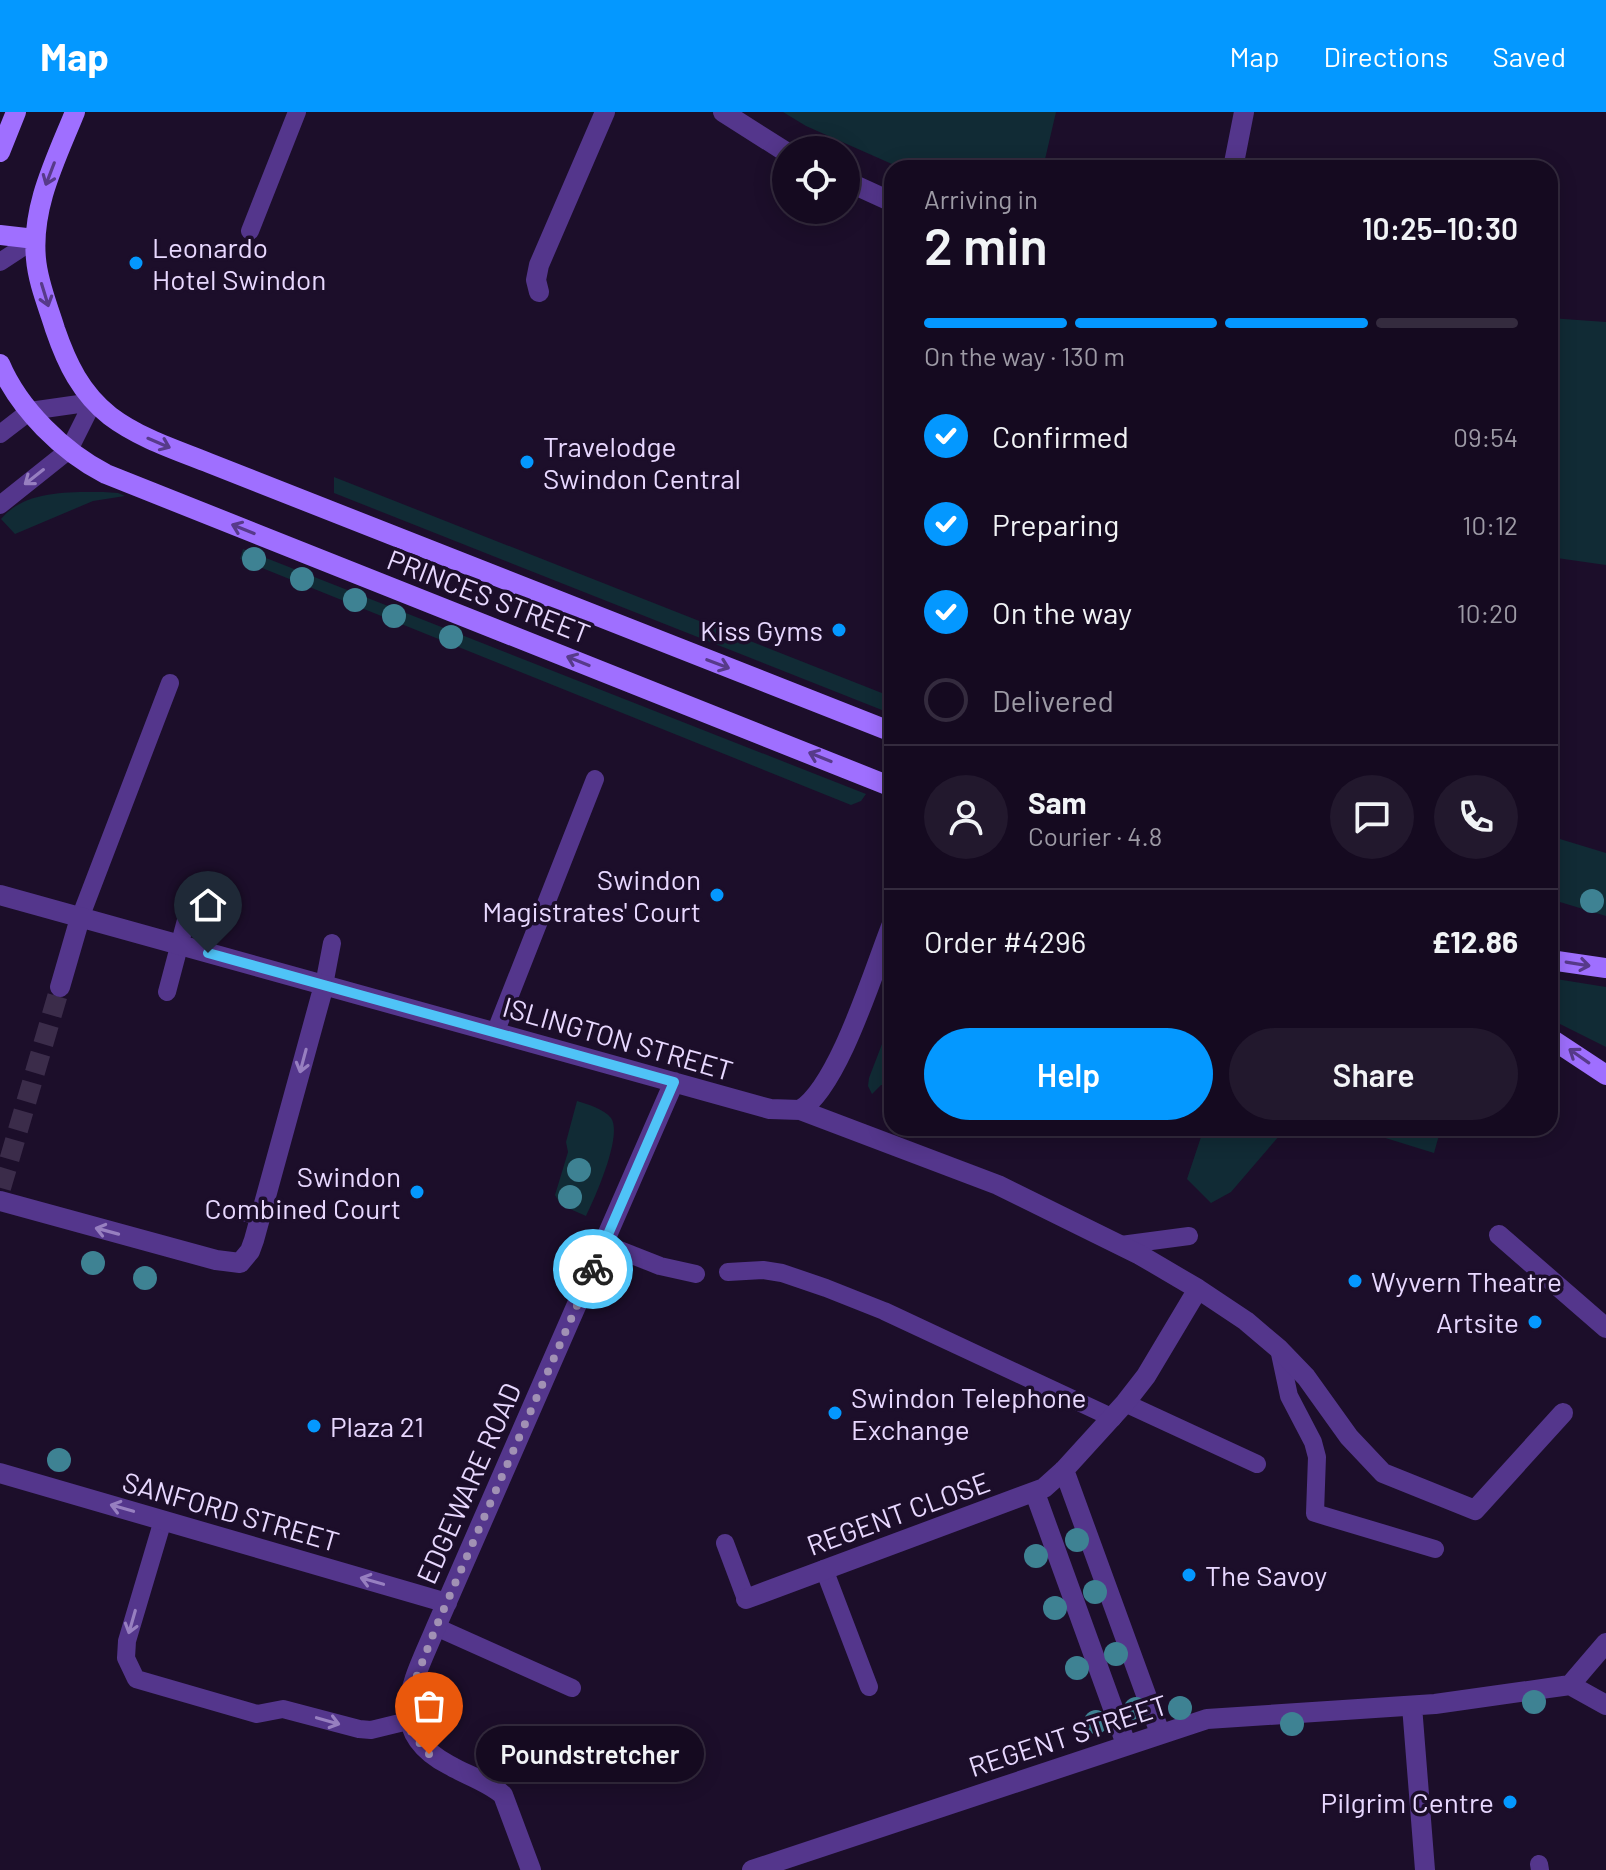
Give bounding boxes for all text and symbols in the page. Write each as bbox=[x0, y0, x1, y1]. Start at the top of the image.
text: Map bbox=[40, 33, 109, 79]
text: Map bbox=[1230, 39, 1279, 73]
text: Directions bbox=[1323, 39, 1449, 73]
text: Saved bbox=[1493, 39, 1566, 73]
map controls bbox=[772, 136, 860, 224]
button: locate bbox=[772, 136, 860, 224]
one-way arrow bbox=[42, 161, 56, 186]
text: Arriving in bbox=[924, 183, 1038, 214]
text: 10:25–10:30 bbox=[1362, 210, 1518, 246]
text: 2 min bbox=[924, 213, 1048, 275]
place label: Leonardo Hotel Swindon bbox=[152, 230, 326, 296]
marker: Leonardo Hotel Swindon bbox=[127, 254, 145, 272]
one-way arrow bbox=[38, 282, 53, 308]
text: On the way · 130 m bbox=[924, 340, 1125, 371]
icon: check bbox=[924, 414, 968, 458]
text: Confirmed bbox=[992, 418, 1129, 454]
text: 09:54 bbox=[1453, 421, 1518, 452]
place label: Travelodge Swindon Central bbox=[543, 429, 741, 495]
one-way arrow bbox=[146, 436, 171, 451]
marker: Travelodge Swindon Central bbox=[518, 453, 536, 471]
one-way arrow bbox=[24, 468, 45, 485]
icon: check bbox=[924, 502, 968, 546]
text: Preparing bbox=[992, 506, 1119, 542]
text: 10:12 bbox=[1462, 509, 1518, 540]
one-way arrow bbox=[231, 521, 256, 535]
street label: PRINCES STREET bbox=[383, 542, 595, 650]
icon: check bbox=[924, 590, 968, 634]
text: On the way bbox=[992, 594, 1132, 630]
text: 10:20 bbox=[1457, 597, 1518, 628]
place label: Kiss Gyms bbox=[700, 613, 823, 647]
marker: Kiss Gyms bbox=[830, 621, 848, 639]
one-way arrow bbox=[566, 653, 591, 667]
one-way arrow bbox=[705, 658, 730, 672]
text: Delivered bbox=[992, 682, 1114, 718]
one-way arrow bbox=[808, 749, 833, 764]
button: person bbox=[924, 775, 1008, 859]
button: chat bbox=[1330, 775, 1414, 859]
button: phone bbox=[1434, 775, 1518, 859]
text: Sam bbox=[1028, 784, 1087, 820]
text: Courier · 4.8 bbox=[1028, 820, 1162, 851]
place label: Swindon Magistrates' Court bbox=[482, 862, 701, 928]
pin bbox=[174, 871, 242, 953]
icon: home bbox=[186, 883, 230, 927]
marker: Swindon Magistrates' Court bbox=[708, 886, 726, 904]
text: Order #4296 bbox=[924, 923, 1086, 959]
text: £12.86 bbox=[1432, 923, 1518, 959]
one-way arrow bbox=[1565, 958, 1590, 973]
street label: ISLINGTON STREET bbox=[499, 989, 737, 1087]
button: Help bbox=[924, 1028, 1213, 1120]
button: Share bbox=[1229, 1028, 1518, 1120]
one-way arrow bbox=[295, 1047, 310, 1073]
one-way arrow bbox=[1568, 1047, 1590, 1064]
place label: Swindon Combined Court bbox=[204, 1159, 401, 1225]
marker: Swindon Combined Court bbox=[408, 1183, 426, 1201]
one-way arrow bbox=[94, 1222, 120, 1237]
courier bbox=[553, 1229, 633, 1309]
icon: bike bbox=[571, 1247, 615, 1291]
place label: Wyvern Theatre bbox=[1371, 1264, 1562, 1298]
marker: Wyvern Theatre bbox=[1346, 1272, 1364, 1290]
place label: Artsite bbox=[1436, 1305, 1519, 1339]
marker: Artsite bbox=[1526, 1313, 1544, 1331]
street label: EDGEWARE ROAD bbox=[409, 1377, 527, 1589]
place label: Swindon Telephone Exchange bbox=[851, 1380, 1086, 1446]
marker: Swindon Telephone Exchange bbox=[826, 1404, 844, 1422]
place label: Plaza 21 bbox=[330, 1409, 424, 1443]
marker: Plaza 21 bbox=[305, 1417, 323, 1435]
street label: SANFORD STREET bbox=[119, 1464, 343, 1558]
street label: REGENT CLOSE bbox=[802, 1464, 994, 1562]
one-way arrow bbox=[110, 1500, 135, 1514]
place label: The Savoy bbox=[1205, 1558, 1327, 1592]
marker: The Savoy bbox=[1180, 1566, 1198, 1584]
one-way arrow bbox=[359, 1573, 385, 1588]
one-way arrow bbox=[124, 1608, 139, 1634]
pin bbox=[395, 1672, 463, 1754]
icon: bag bbox=[407, 1684, 451, 1728]
street label: REGENT STREET bbox=[964, 1687, 1172, 1783]
one-way arrow bbox=[315, 1714, 341, 1729]
callout: Poundstretcher bbox=[477, 1726, 705, 1782]
text: Poundstretcher bbox=[501, 1738, 679, 1769]
place label: Pilgrim Centre bbox=[1321, 1785, 1494, 1819]
marker: Pilgrim Centre bbox=[1501, 1793, 1519, 1811]

